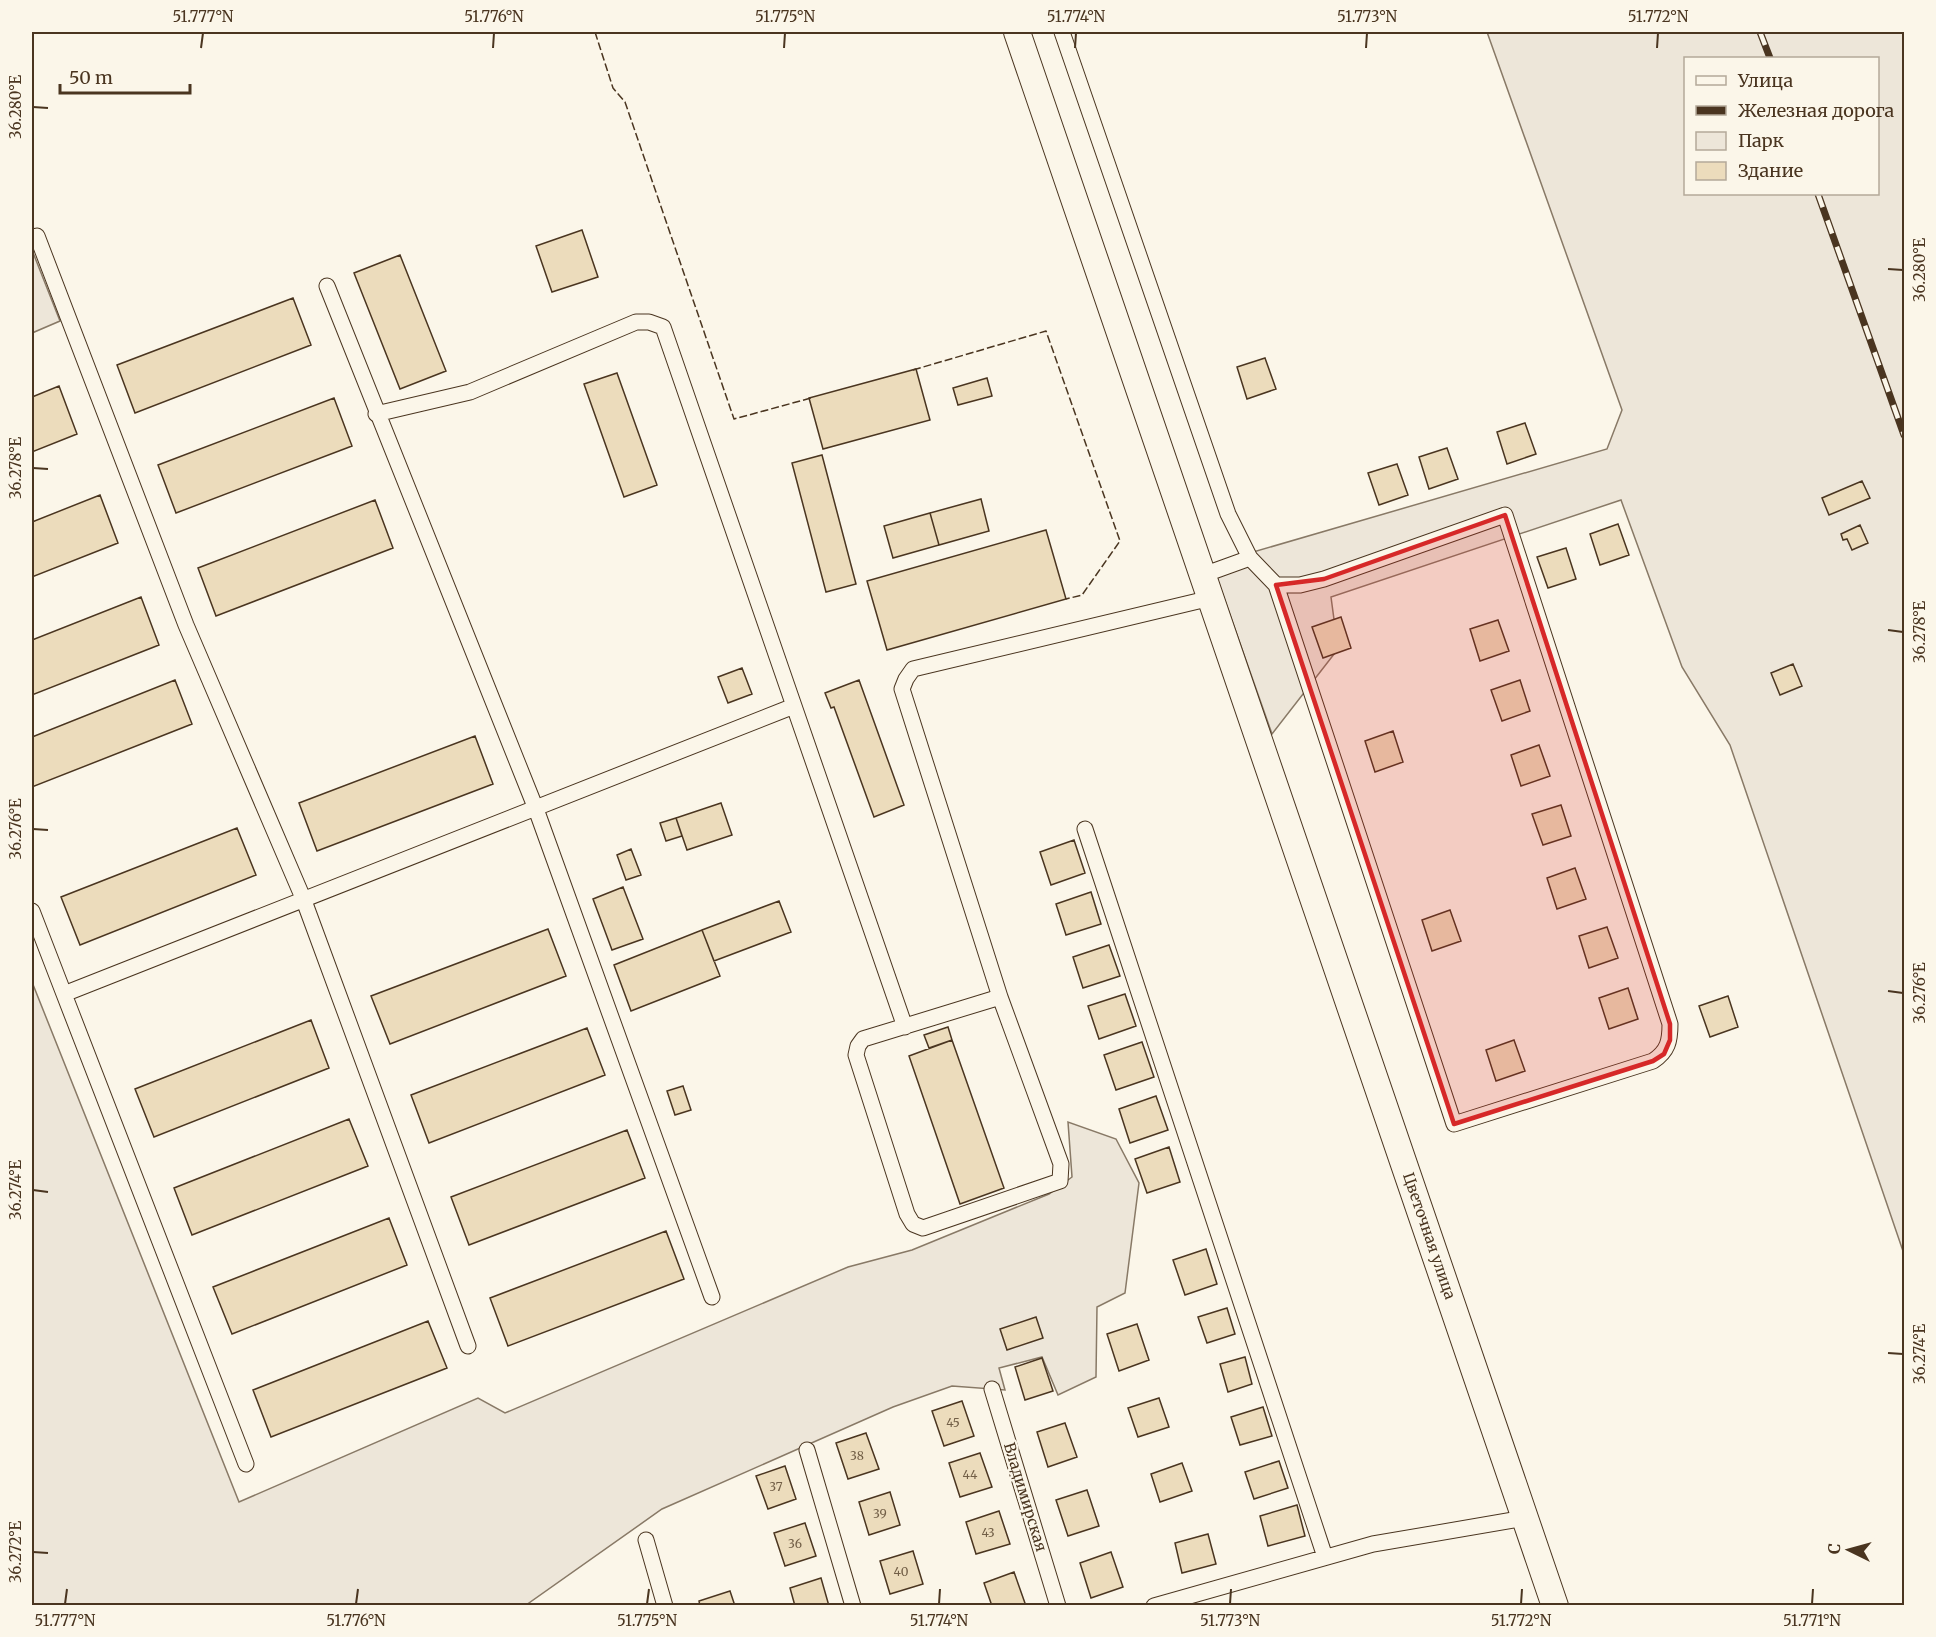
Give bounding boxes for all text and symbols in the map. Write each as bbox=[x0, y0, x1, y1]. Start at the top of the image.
text: 51.777°N bbox=[173, 7, 234, 26]
text: 51.776°N bbox=[464, 7, 524, 26]
text: 51.775°N bbox=[755, 7, 815, 26]
text: 51.774°N bbox=[1047, 7, 1106, 26]
text: 51.773°N bbox=[1337, 7, 1397, 26]
text: 51.772°N bbox=[1628, 7, 1689, 26]
scale bar bbox=[60, 57, 190, 95]
legend bbox=[1684, 57, 1879, 195]
text: 50 m bbox=[69, 66, 113, 89]
text: Улица bbox=[1737, 69, 1793, 92]
text: 36.280°E bbox=[6, 75, 25, 139]
text: Железная дорога bbox=[1738, 99, 1895, 122]
text: Парк bbox=[1738, 129, 1784, 152]
text: Здание bbox=[1738, 159, 1803, 182]
text: 36.280°E bbox=[1910, 238, 1929, 302]
text: 36.278°E bbox=[6, 436, 25, 499]
text: 36.278°E bbox=[1910, 600, 1929, 663]
text: 36.276°E bbox=[6, 798, 25, 859]
text: 36.276°E bbox=[1910, 962, 1929, 1023]
text: 36.274°E bbox=[6, 1160, 25, 1220]
street label: Цветочная улица bbox=[1399, 1170, 1460, 1302]
text: 36.274°E bbox=[1910, 1324, 1929, 1384]
house number: 45 bbox=[946, 1415, 960, 1430]
street label: Владимирская bbox=[1000, 1440, 1051, 1554]
house number: 38 bbox=[850, 1448, 864, 1463]
house number: 44 bbox=[963, 1467, 978, 1482]
house number: 37 bbox=[769, 1479, 783, 1494]
house number: 39 bbox=[873, 1506, 887, 1521]
text: 36.272°E bbox=[6, 1520, 25, 1583]
north arrow bbox=[1819, 1520, 1879, 1580]
house number: 43 bbox=[981, 1525, 995, 1540]
house number: 36 bbox=[788, 1536, 802, 1551]
text: С bbox=[1824, 1543, 1844, 1555]
house number: 40 bbox=[894, 1564, 909, 1579]
text: 51.777°N bbox=[35, 1611, 96, 1630]
text: 51.776°N bbox=[326, 1611, 386, 1630]
text: 51.775°N bbox=[617, 1611, 677, 1630]
text: 51.774°N bbox=[910, 1611, 969, 1630]
text: 51.773°N bbox=[1200, 1611, 1260, 1630]
text: 51.772°N bbox=[1491, 1611, 1552, 1630]
text: 51.771°N bbox=[1783, 1611, 1841, 1630]

